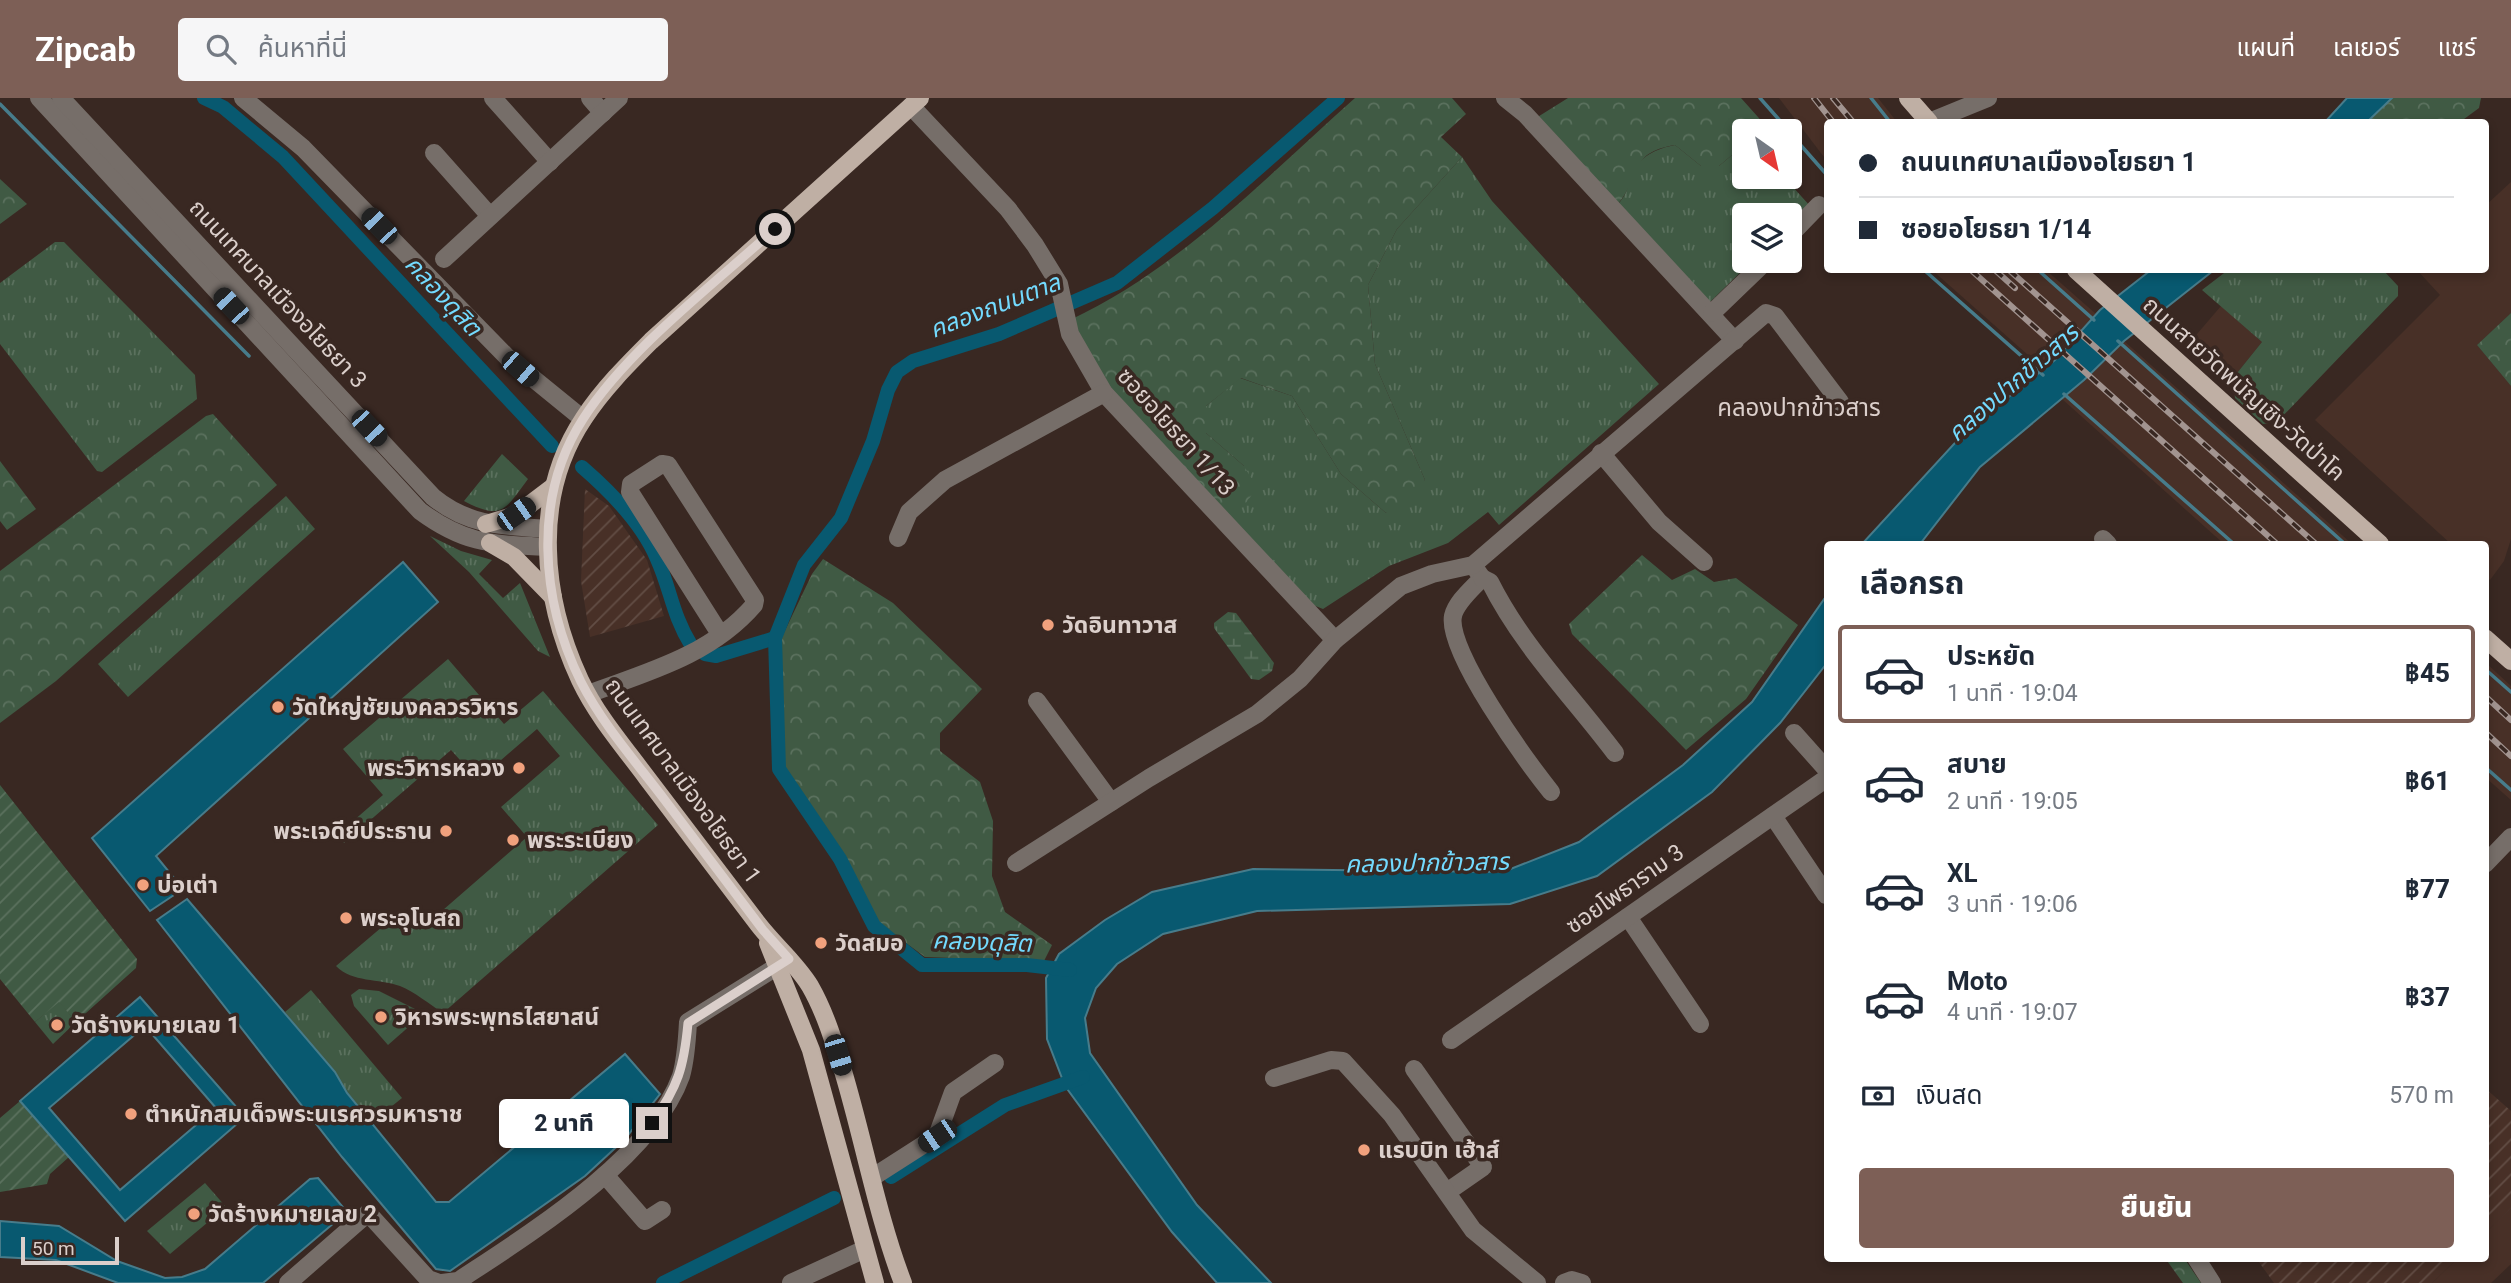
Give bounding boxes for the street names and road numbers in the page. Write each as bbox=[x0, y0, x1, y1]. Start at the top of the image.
street label: ถนนเทศบาลเมืองอโยธยา 3 bbox=[184, 194, 372, 394]
street label: ถนนสายวัดพนัญเชิง-วัดป่าโค bbox=[2138, 291, 2350, 487]
street label: ซอยอโยธยา 1/13 bbox=[1112, 363, 1240, 501]
street label: ถนนเทศบาลเมืองอโยธยา 1 bbox=[599, 673, 767, 889]
street label: ซอยโพธาราม 3 bbox=[1561, 839, 1689, 939]

